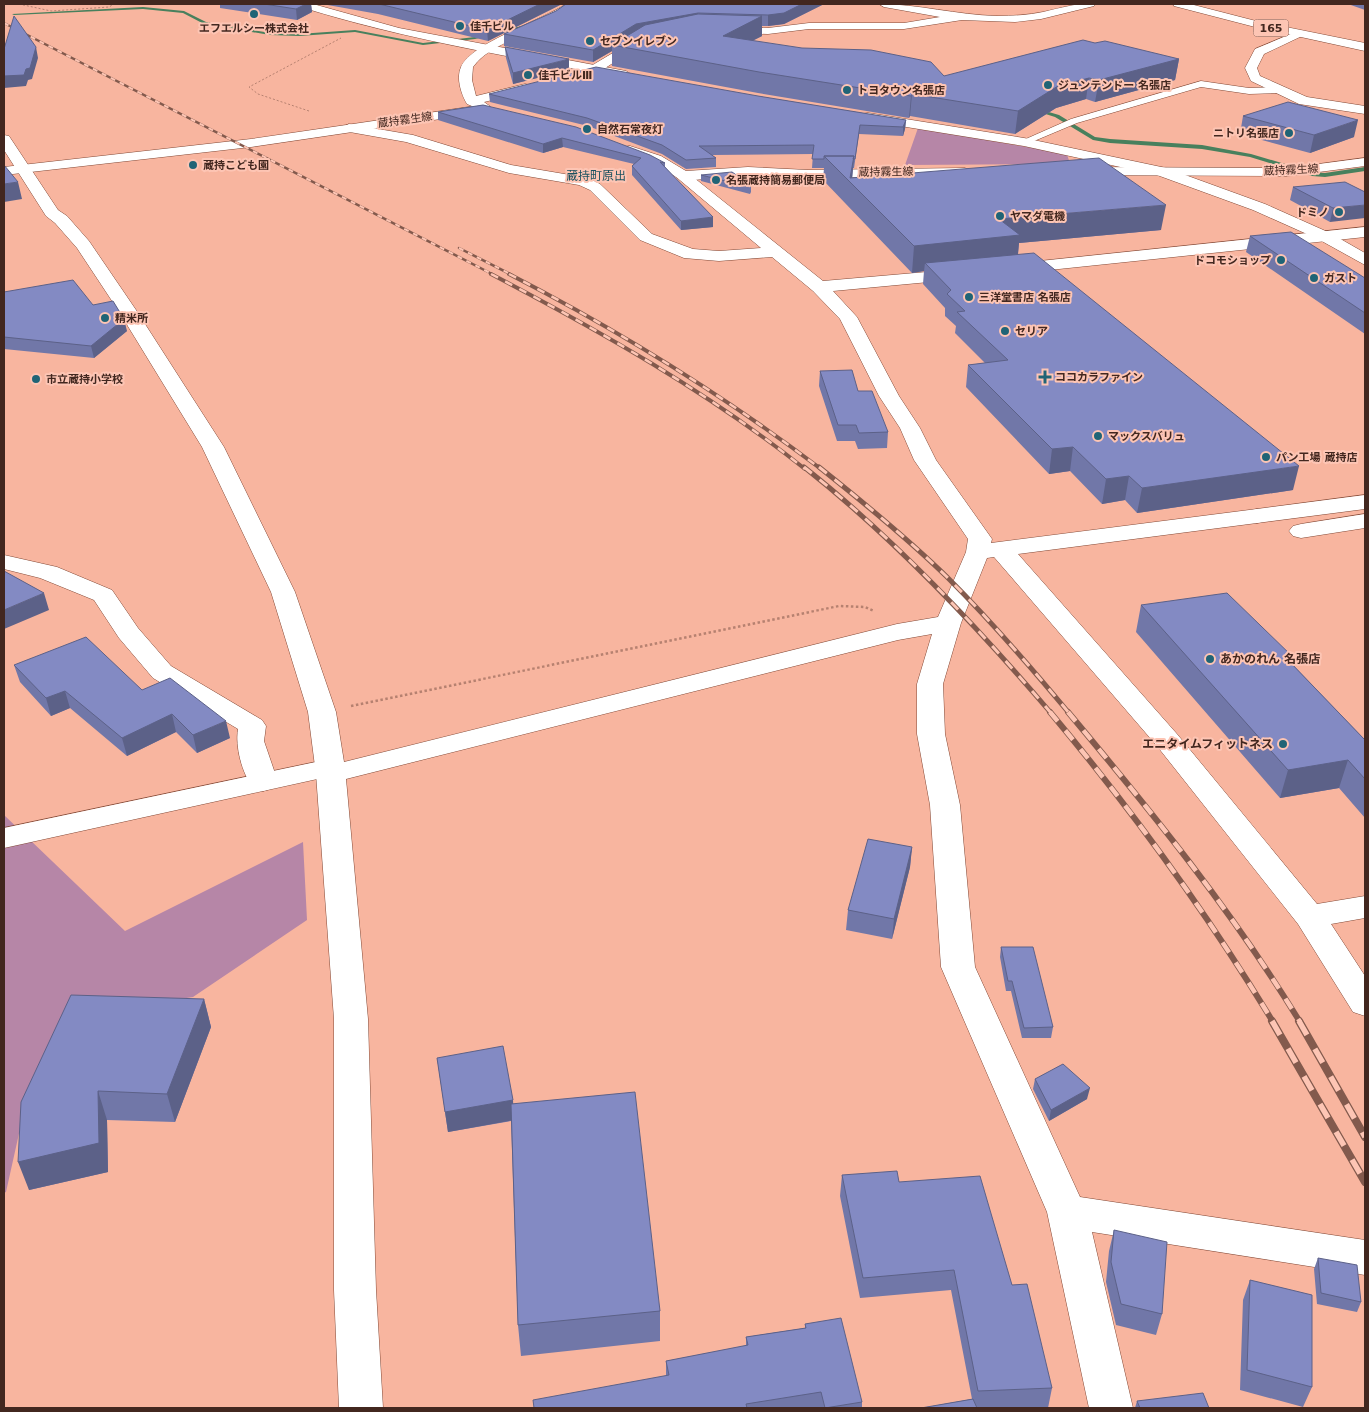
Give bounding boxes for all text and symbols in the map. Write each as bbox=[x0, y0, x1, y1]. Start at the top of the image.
marker: エフエルシー株式会社 bbox=[248, 8, 260, 20]
road number: 165 bbox=[1254, 19, 1288, 36]
marker: 佳千ビル bbox=[454, 20, 466, 32]
place label: 佳千ビル bbox=[470, 20, 514, 33]
place label: エフエルシー株式会社 bbox=[199, 22, 309, 35]
marker: セブンイレブン bbox=[584, 35, 596, 47]
place label: セブンイレブン bbox=[600, 35, 677, 48]
marker: 佳千ビルⅢ bbox=[522, 69, 534, 81]
place label: 佳千ビルⅢ bbox=[538, 69, 592, 82]
marker: ジュンテンドー 名張店 bbox=[1042, 79, 1054, 91]
place label: ジュンテンドー 名張店 bbox=[1058, 79, 1171, 92]
marker: トヨタウン名張店 bbox=[841, 84, 853, 96]
place label: トヨタウン名張店 bbox=[857, 84, 945, 97]
street label: 蔵持霧生線 bbox=[377, 110, 433, 130]
marker: 自然石常夜灯 bbox=[581, 123, 593, 135]
place label: 自然石常夜灯 bbox=[597, 123, 663, 136]
place label: ニトリ名張店 bbox=[1213, 127, 1279, 140]
marker: ニトリ名張店 bbox=[1283, 127, 1295, 139]
marker: 蔵持こども園 bbox=[187, 159, 199, 171]
place label: 蔵持こども園 bbox=[203, 159, 269, 172]
street label: 蔵持霧生線 bbox=[1263, 162, 1319, 178]
street label: 蔵持霧生線 bbox=[858, 165, 914, 179]
district label: 蔵持町原出 bbox=[566, 169, 626, 183]
marker: 名張蔵持簡易郵便局 bbox=[710, 174, 722, 186]
place label: 名張蔵持簡易郵便局 bbox=[726, 174, 825, 187]
place label: ドミノ bbox=[1296, 206, 1329, 219]
marker: ドミノ bbox=[1333, 206, 1345, 218]
marker: ヤマダ電機 bbox=[994, 210, 1006, 222]
place label: ヤマダ電機 bbox=[1010, 210, 1065, 223]
place label: ドコモショップ bbox=[1194, 254, 1271, 267]
marker: ドコモショップ bbox=[1275, 254, 1287, 266]
marker: ガスト bbox=[1308, 272, 1320, 284]
place label: ガスト bbox=[1324, 272, 1357, 285]
marker: 三洋堂書店 名張店 bbox=[963, 291, 975, 303]
place label: 三洋堂書店 名張店 bbox=[979, 291, 1071, 304]
marker: 精米所 bbox=[99, 312, 111, 324]
place label: 精米所 bbox=[115, 312, 148, 325]
marker: セリア bbox=[999, 325, 1011, 337]
place label: セリア bbox=[1015, 325, 1048, 338]
marker: ココカラファイン bbox=[1039, 371, 1051, 383]
place label: ココカラファイン bbox=[1055, 371, 1143, 384]
marker: 市立蔵持小学校 bbox=[30, 373, 42, 385]
place label: 市立蔵持小学校 bbox=[46, 373, 123, 386]
marker: マックスバリュ bbox=[1092, 430, 1104, 442]
place label: マックスバリュ bbox=[1108, 430, 1185, 443]
marker: パン工場 蔵持店 bbox=[1260, 451, 1272, 463]
place label: パン工場 蔵持店 bbox=[1276, 451, 1357, 464]
place label: あかのれん 名張店 bbox=[1220, 652, 1320, 666]
marker: あかのれん 名張店 bbox=[1204, 653, 1216, 665]
place label: エニタイムフィットネス bbox=[1142, 737, 1273, 751]
marker: エニタイムフィットネス bbox=[1277, 738, 1289, 750]

